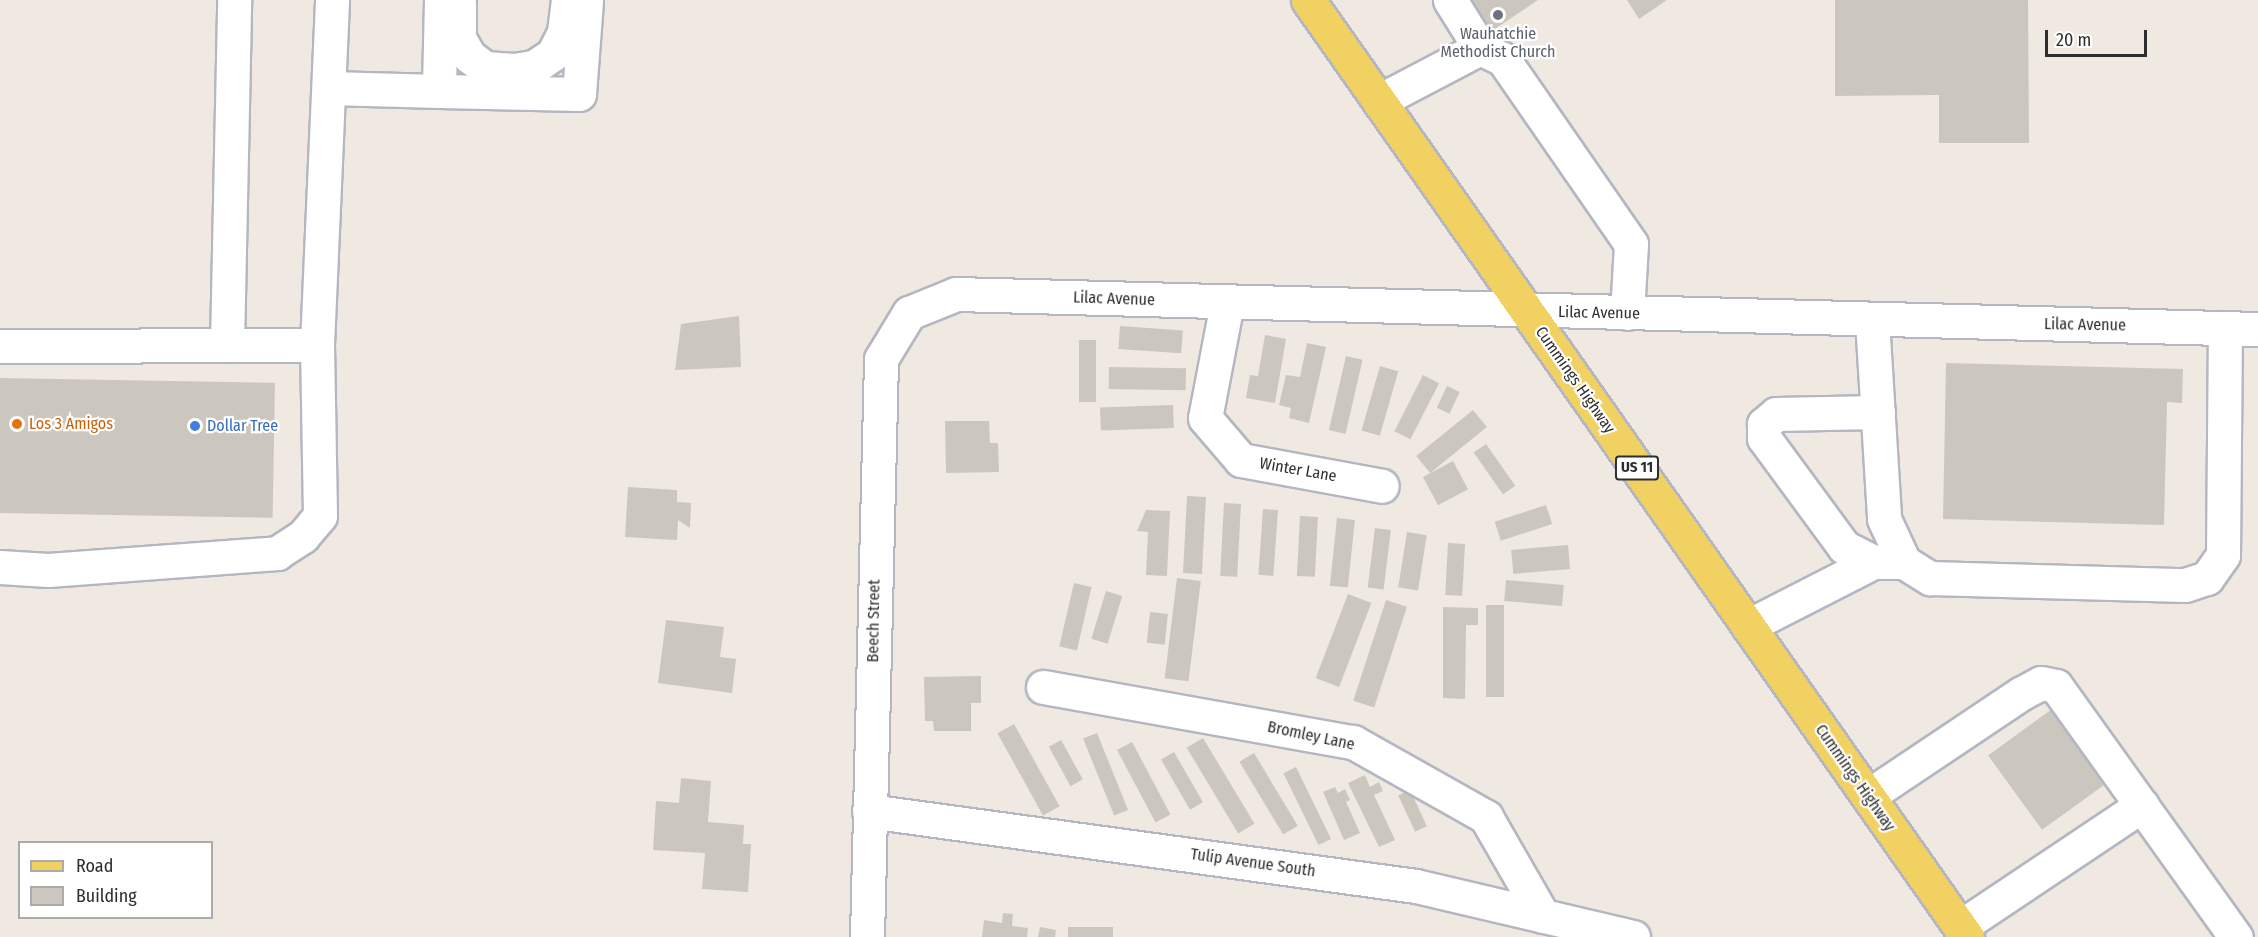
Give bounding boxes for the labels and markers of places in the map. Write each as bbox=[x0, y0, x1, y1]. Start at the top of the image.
marker: Wauhatchie Methodist Church bbox=[1491, 8, 1505, 22]
place label: Wauhatchie Methodist Church bbox=[1441, 24, 1555, 62]
place label: Los 3 Amigos bbox=[29, 414, 113, 434]
place label: Dollar Tree bbox=[207, 416, 278, 436]
marker: Los 3 Amigos bbox=[10, 417, 24, 431]
marker: Dollar Tree bbox=[188, 419, 202, 433]

